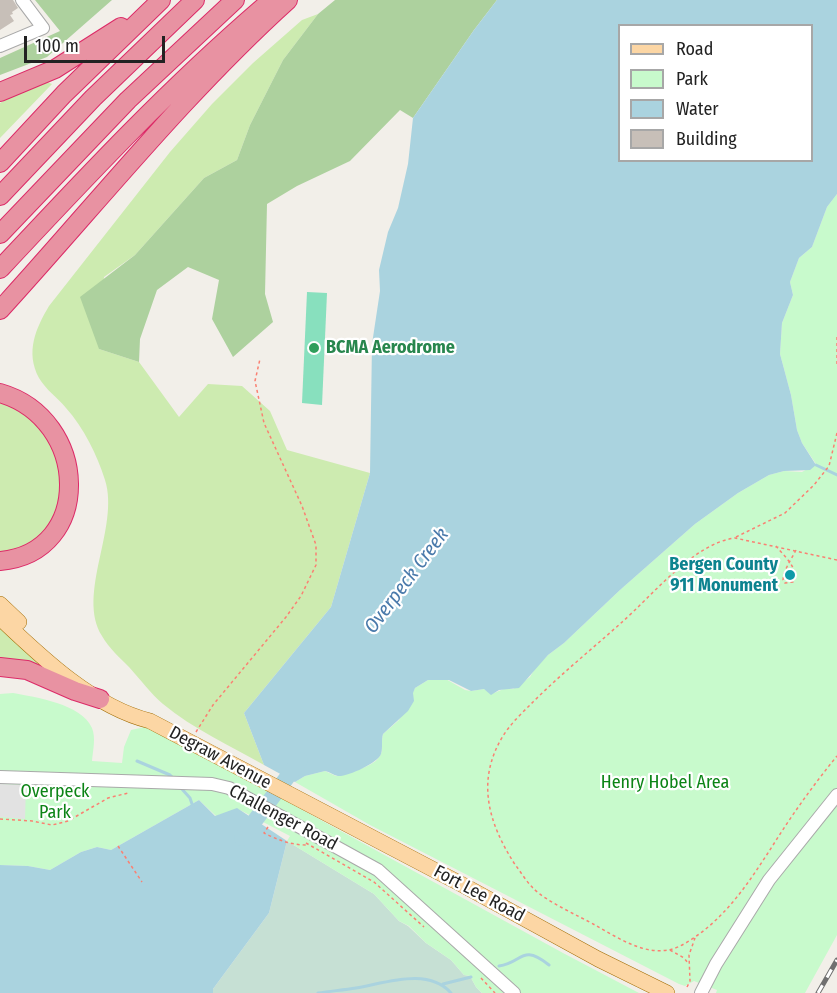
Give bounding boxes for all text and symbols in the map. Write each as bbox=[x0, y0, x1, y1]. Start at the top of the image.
scale bar bbox=[27, 24, 168, 62]
legend bbox=[618, 24, 813, 162]
text: 100 m bbox=[35, 35, 79, 57]
text: Road bbox=[676, 38, 713, 60]
text: Park bbox=[676, 68, 708, 90]
text: Water bbox=[676, 98, 719, 120]
text: Building bbox=[676, 128, 737, 150]
place label: BCMA Aerodrome bbox=[326, 337, 455, 359]
marker: BCMA Aerodrome bbox=[307, 341, 321, 355]
water label: Overpeck Creek bbox=[360, 524, 454, 638]
place label: Bergen County 911 Monument bbox=[669, 554, 778, 596]
marker: Bergen County 911 Monument bbox=[783, 568, 797, 582]
street label: Degraw Avenue bbox=[165, 722, 275, 794]
park label: Henry Hobel Area bbox=[601, 772, 729, 794]
street label: Challenger Road bbox=[225, 780, 341, 856]
park label: Overpeck Park bbox=[21, 781, 89, 824]
street label: Fort Lee Road bbox=[430, 861, 528, 927]

